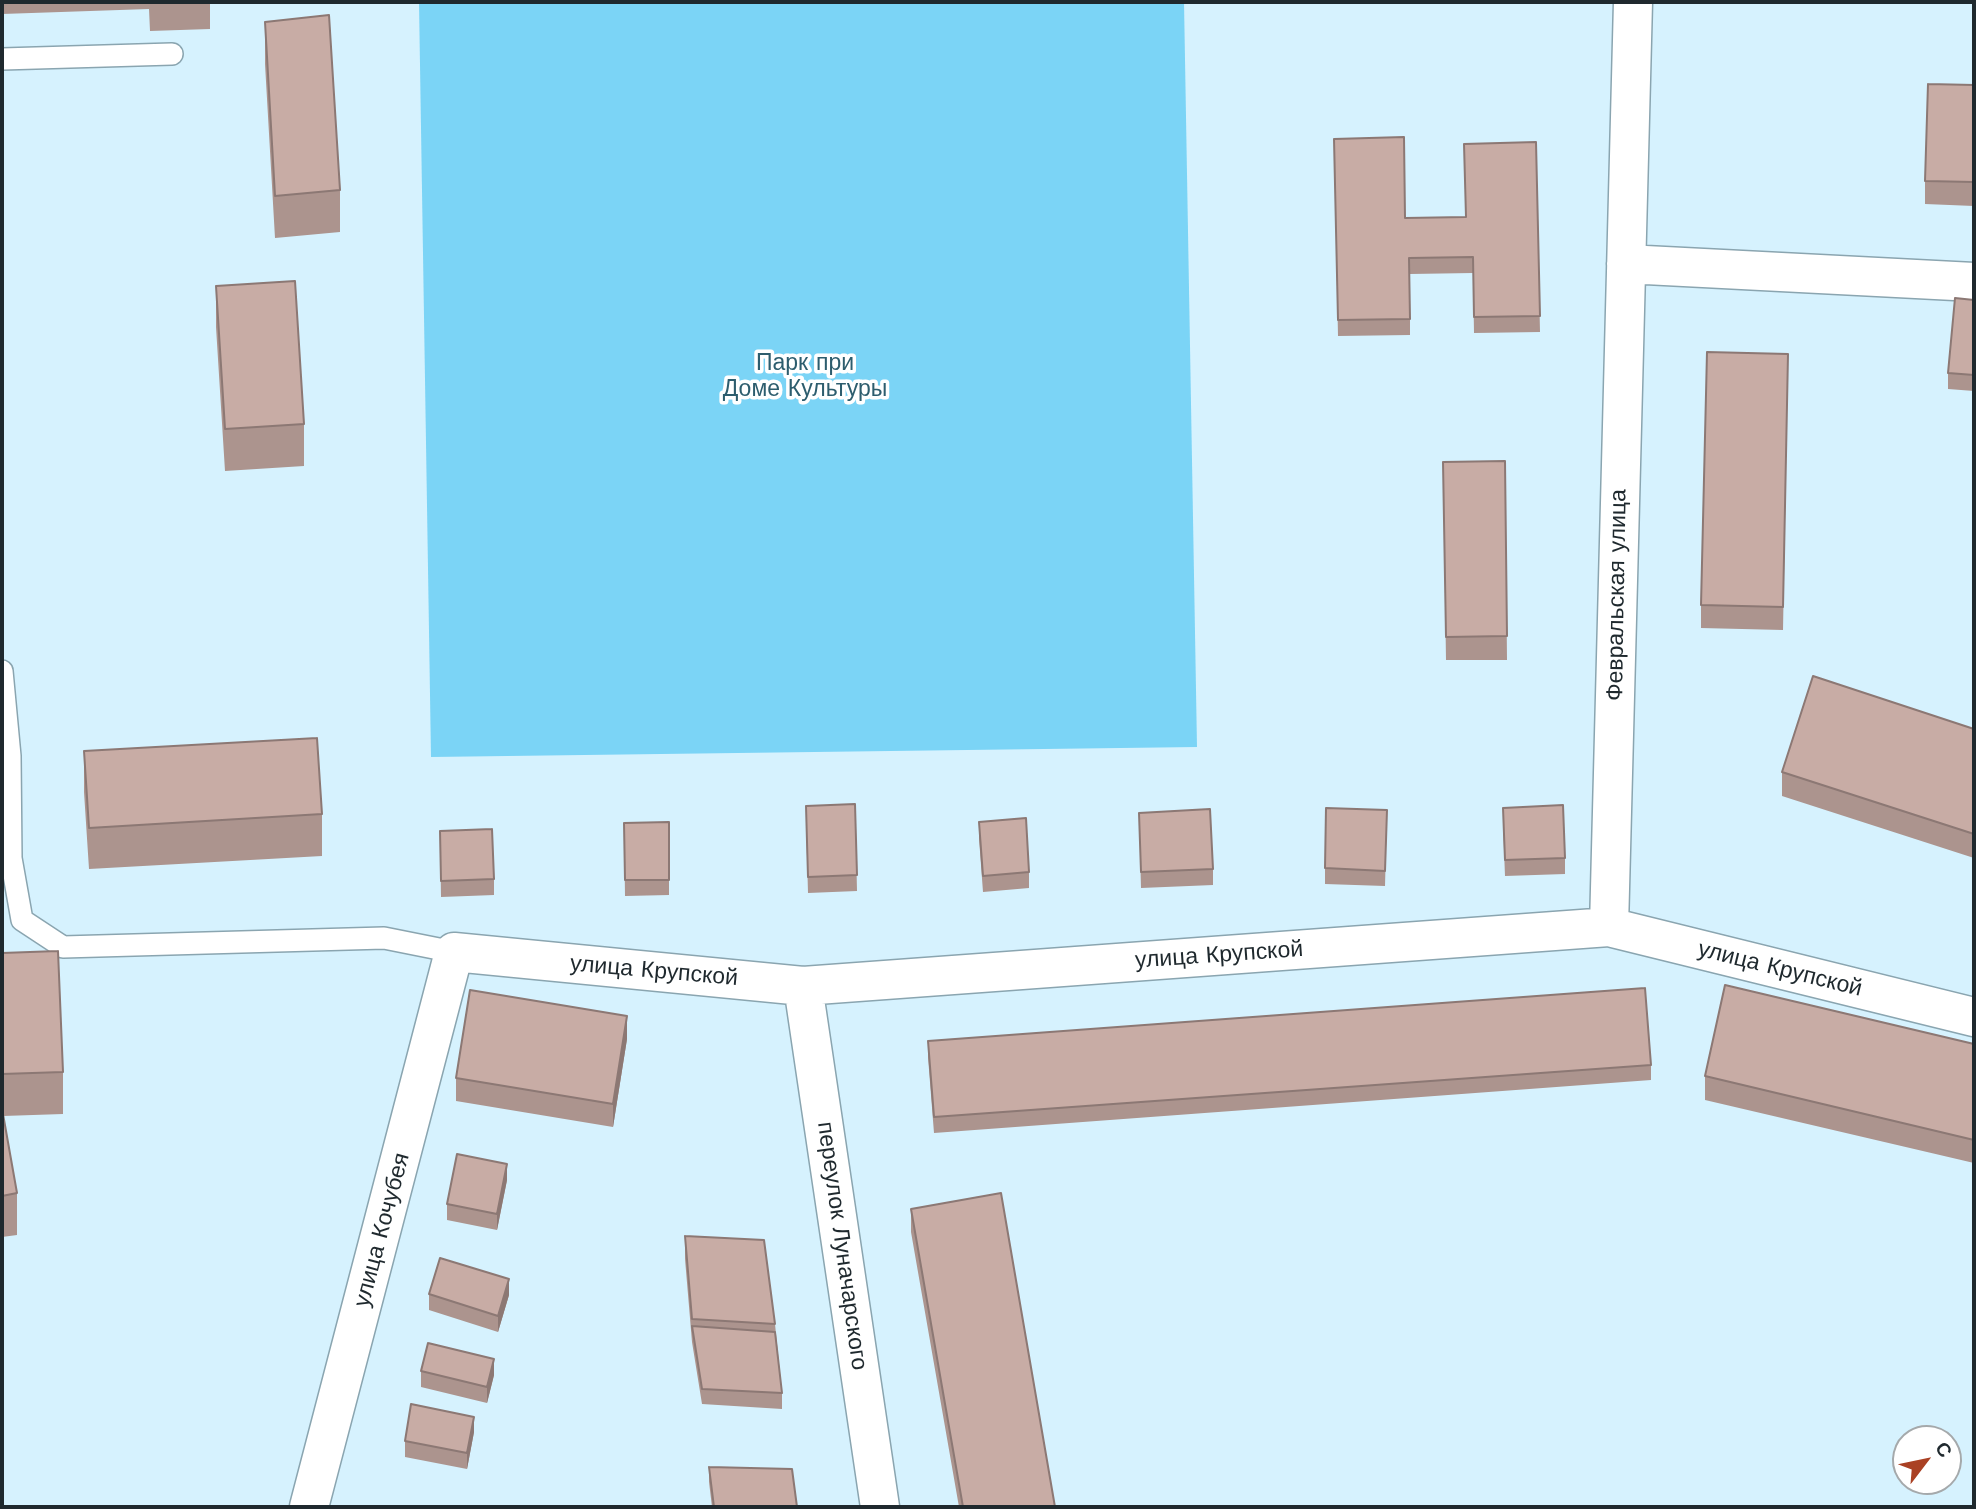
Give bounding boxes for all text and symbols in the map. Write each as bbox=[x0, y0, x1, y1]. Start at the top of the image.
park label: Парк при Доме Культуры bbox=[723, 349, 887, 403]
street label: Февральская улица bbox=[1601, 489, 1633, 701]
street label: улица Крупской bbox=[1134, 935, 1304, 975]
street label: улица Крупской bbox=[1695, 935, 1865, 1003]
street label: улица Крупской bbox=[569, 950, 739, 992]
street label: переулок Луначарского bbox=[811, 1120, 873, 1372]
street label: улица Кочубея bbox=[348, 1150, 416, 1310]
north arrow bbox=[1892, 1425, 1962, 1495]
text: С bbox=[1930, 1438, 1957, 1462]

